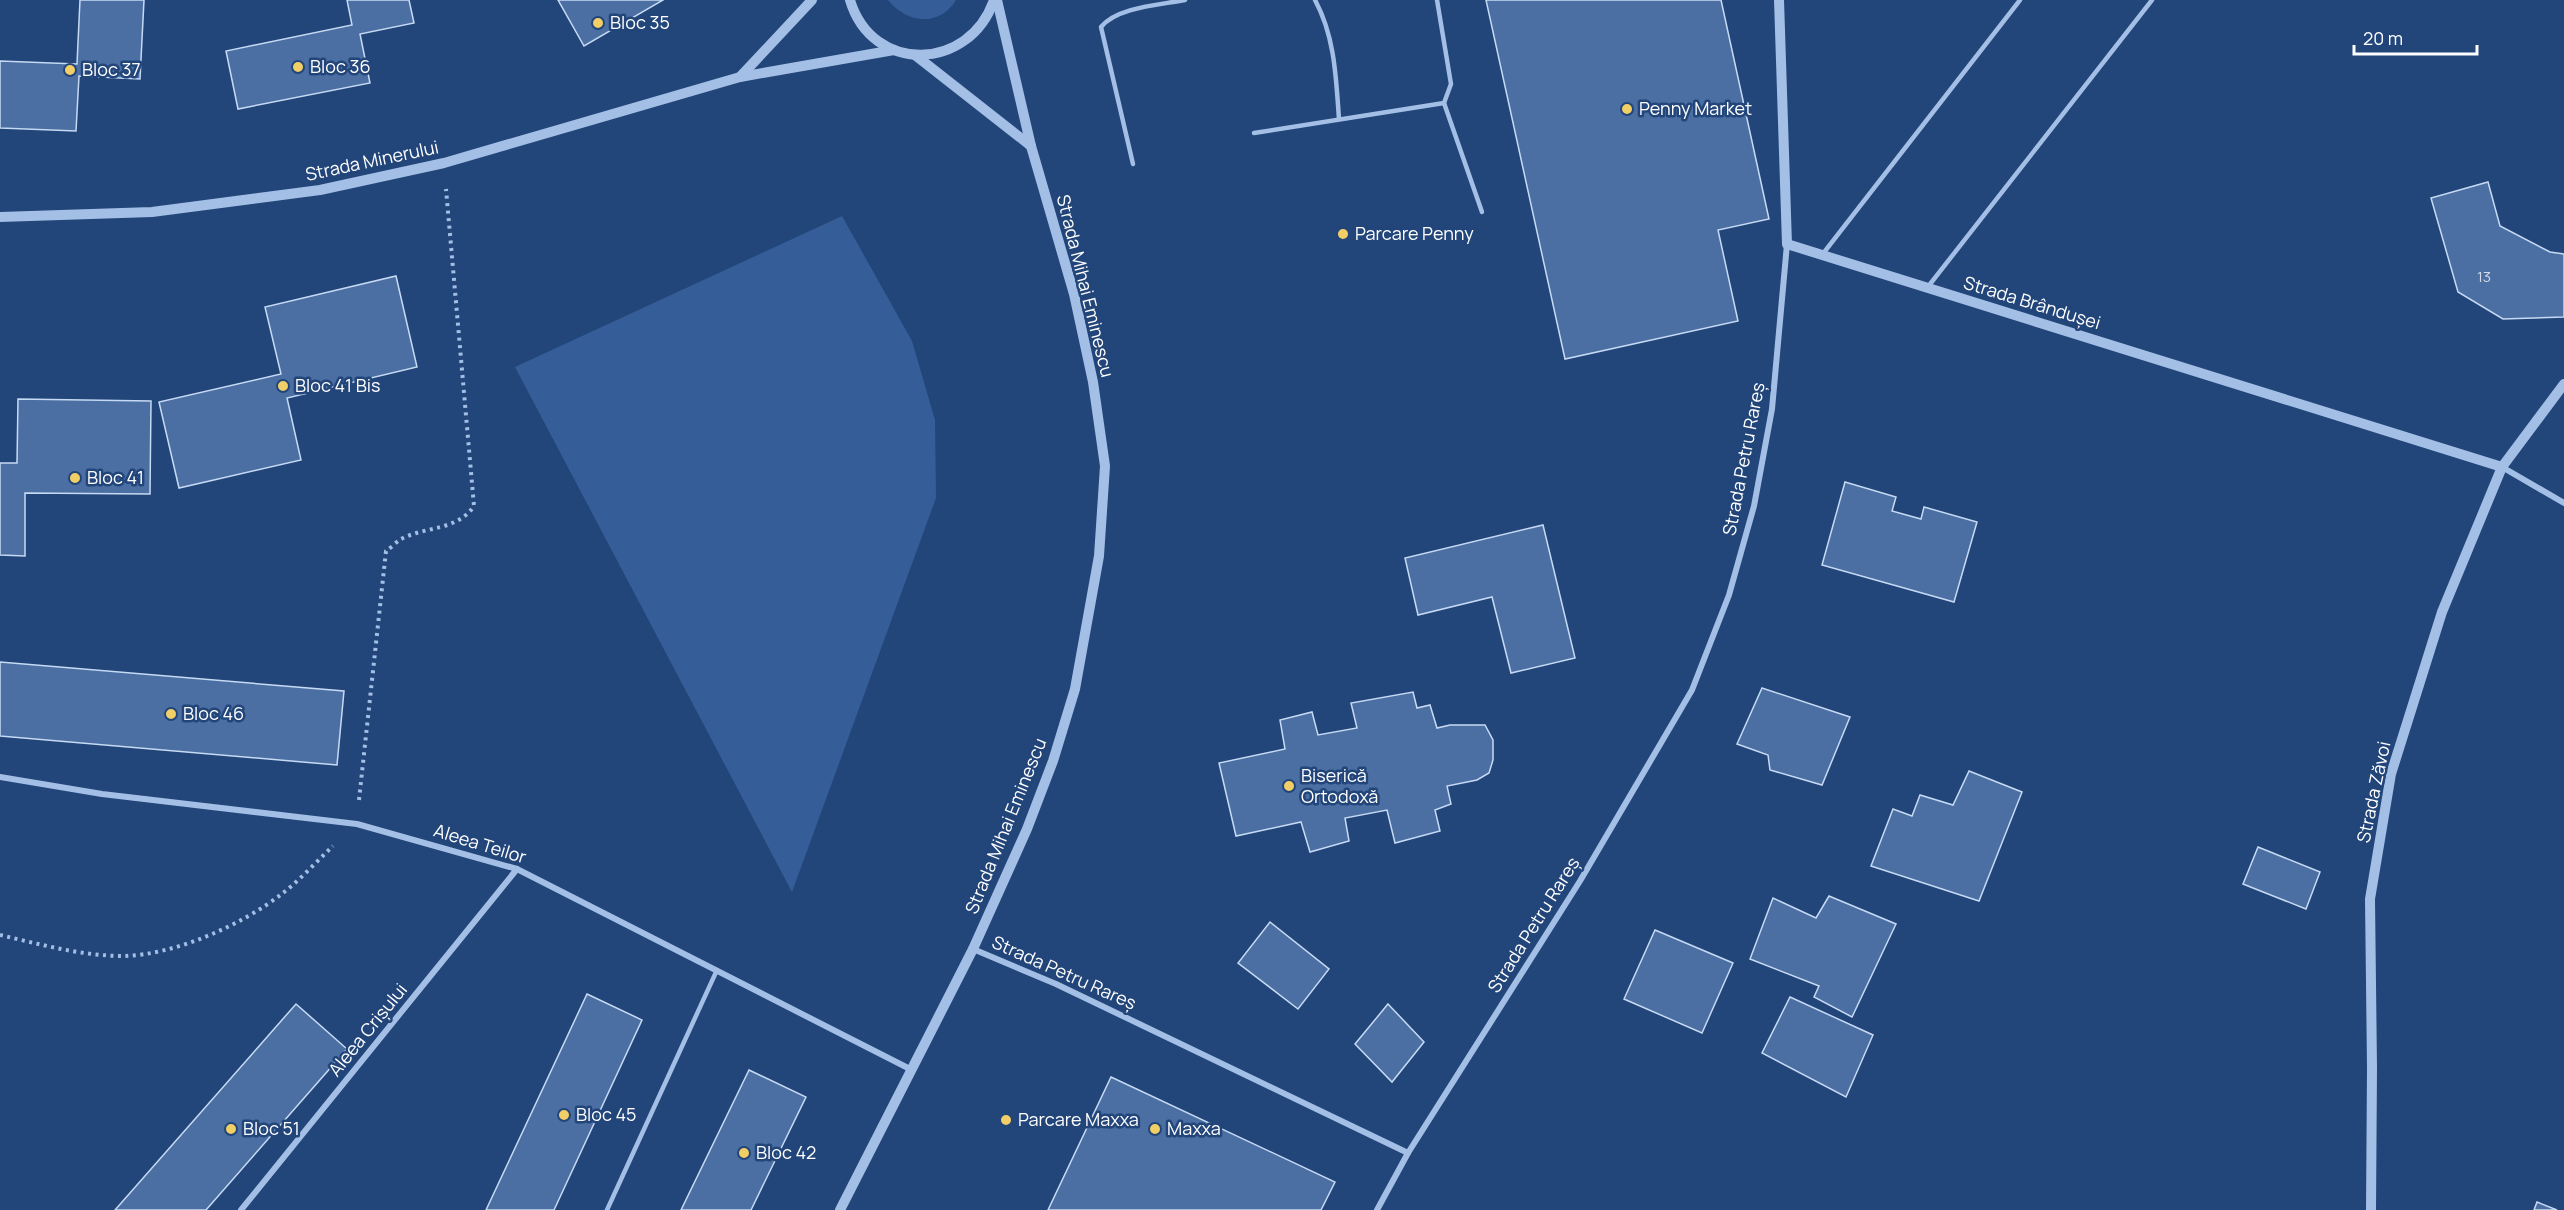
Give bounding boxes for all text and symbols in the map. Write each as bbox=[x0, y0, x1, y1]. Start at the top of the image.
place label: Bloc 35 bbox=[610, 10, 670, 34]
marker: Bloc 35 bbox=[591, 16, 605, 30]
scale bar bbox=[2354, 18, 2477, 56]
text: 20 m bbox=[2363, 26, 2403, 50]
place label: Bloc 36 bbox=[310, 54, 371, 78]
place label: Bloc 37 bbox=[82, 57, 140, 81]
marker: Bloc 36 bbox=[291, 60, 305, 74]
marker: Bloc 37 bbox=[63, 63, 77, 77]
place label: Penny Market bbox=[1639, 96, 1752, 120]
marker: Penny Market bbox=[1620, 102, 1634, 116]
street label: Strada Minerului bbox=[303, 134, 441, 186]
street label: Strada Mihai Eminescu bbox=[1052, 192, 1120, 380]
place label: Parcare Penny bbox=[1355, 221, 1474, 245]
marker: Parcare Penny bbox=[1336, 227, 1350, 241]
house number: 13 bbox=[2477, 266, 2491, 287]
street label: Strada Brândușei bbox=[1961, 270, 2104, 334]
place label: Bloc 41 Bis bbox=[295, 373, 380, 397]
marker: Bloc 41 Bis bbox=[276, 379, 290, 393]
street label: Strada Petru Rareș bbox=[1716, 380, 1770, 537]
place label: Bloc 41 bbox=[87, 465, 144, 489]
marker: Bloc 41 bbox=[68, 471, 82, 485]
place label: Bloc 46 bbox=[183, 701, 244, 725]
marker: Bloc 46 bbox=[164, 707, 178, 721]
street label: Strada Mihai Eminescu bbox=[959, 734, 1051, 917]
street label: Strada Zăvoi bbox=[2351, 739, 2395, 845]
place label: Biserică Ortodoxă bbox=[1301, 763, 1378, 808]
marker: Biserică Ortodoxă bbox=[1282, 779, 1296, 793]
street label: Aleea Teilor bbox=[431, 818, 530, 869]
street label: Strada Petru Rareș bbox=[1482, 852, 1585, 997]
street label: Strada Petru Rareș bbox=[988, 929, 1140, 1015]
street label: Aleea Crișului bbox=[322, 978, 412, 1081]
place label: Bloc 45 bbox=[576, 1102, 636, 1126]
place label: Parcare Maxxa bbox=[1018, 1107, 1139, 1131]
marker: Bloc 45 bbox=[557, 1108, 571, 1122]
marker: Parcare Maxxa bbox=[999, 1113, 1013, 1127]
place label: Bloc 51 bbox=[243, 1116, 300, 1140]
place label: Maxxa bbox=[1167, 1116, 1221, 1140]
marker: Bloc 51 bbox=[224, 1122, 238, 1136]
marker: Maxxa bbox=[1148, 1122, 1162, 1136]
place label: Bloc 42 bbox=[756, 1140, 816, 1164]
marker: Bloc 42 bbox=[737, 1146, 751, 1160]

